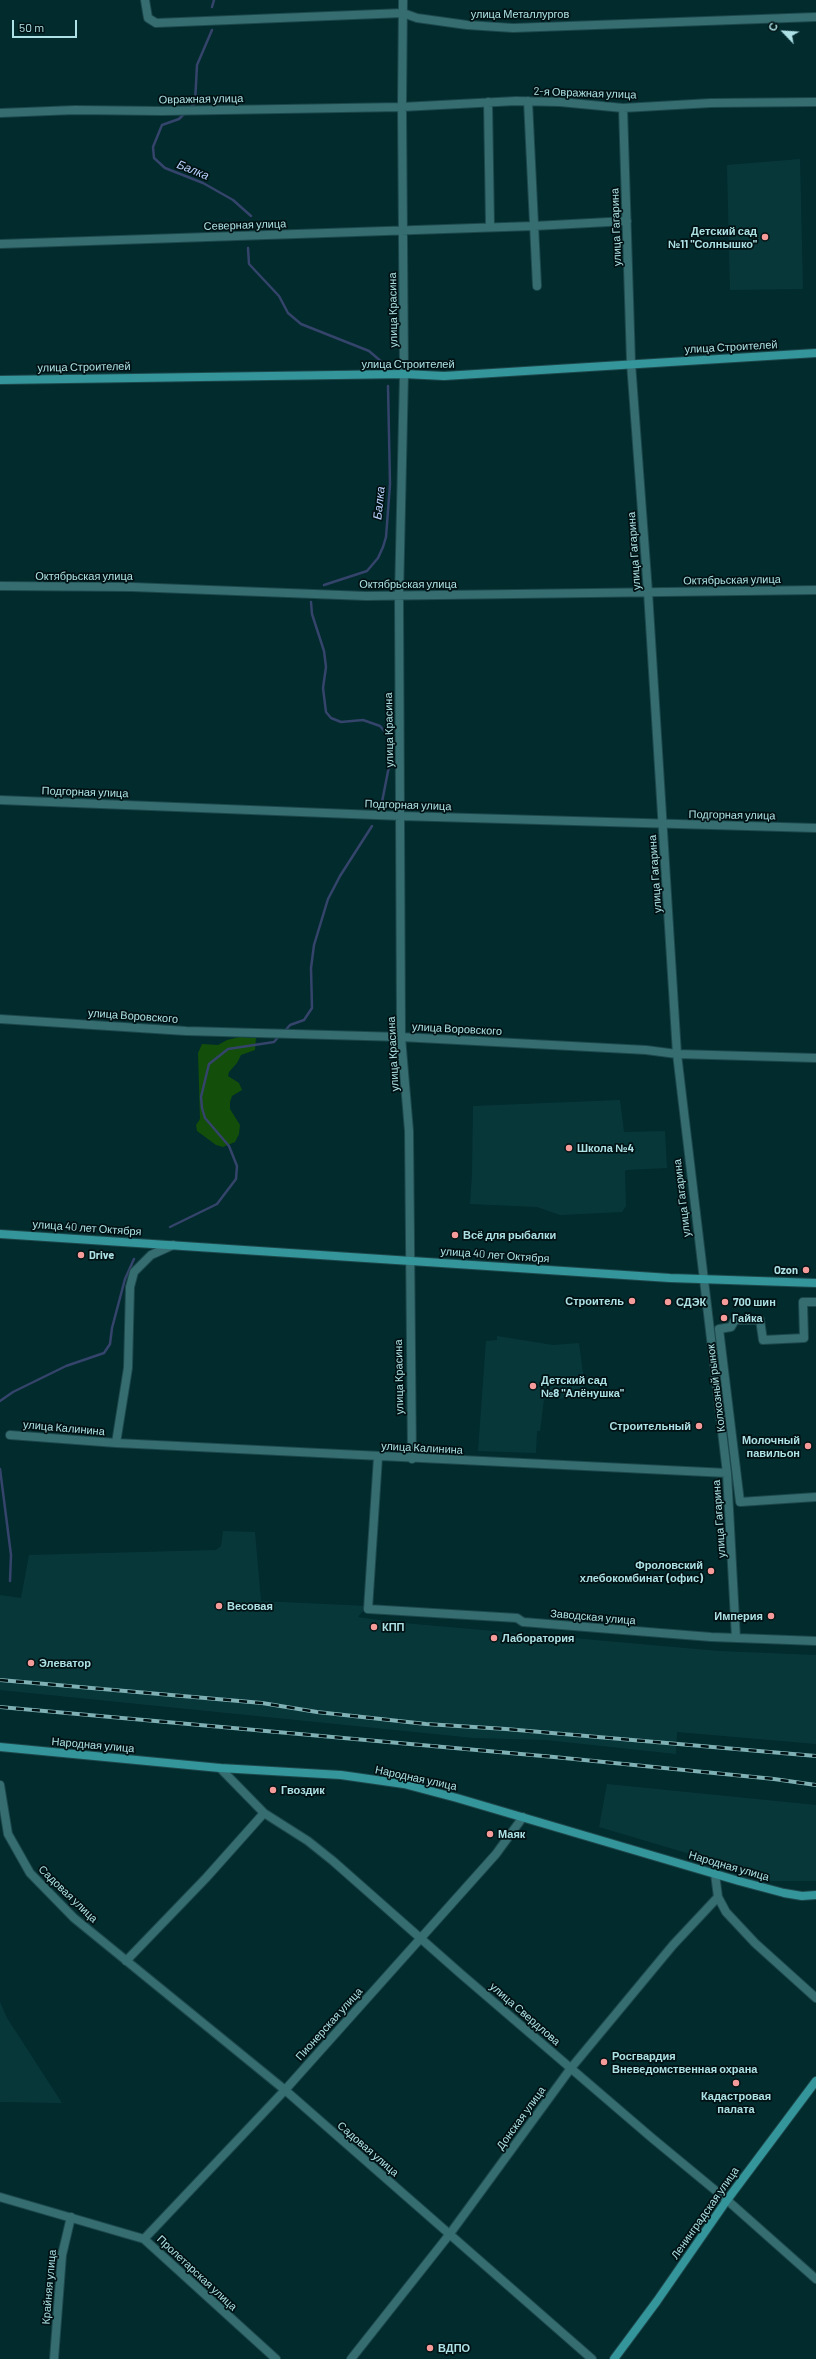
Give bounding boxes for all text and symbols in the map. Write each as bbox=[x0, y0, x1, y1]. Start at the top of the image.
street label: улица Металлургов bbox=[471, 7, 569, 21]
scale bar bbox=[14, 12, 79, 38]
north arrow bbox=[764, 12, 804, 52]
text: 50 m bbox=[19, 20, 44, 34]
text: С bbox=[765, 20, 780, 33]
street label: 2-я Овражная улица bbox=[533, 85, 637, 101]
street label: Овражная улица bbox=[159, 92, 243, 106]
water label: Балка bbox=[175, 157, 211, 183]
street label: улица Гагарина bbox=[608, 188, 624, 266]
street label: Северная улица bbox=[203, 217, 287, 233]
place label: Детский сад №11 "Солнышко" bbox=[668, 224, 757, 250]
marker: Детский сад №11 "Солнышко" bbox=[760, 232, 770, 242]
street label: улица Красина bbox=[386, 272, 400, 348]
street label: улица Строителей bbox=[684, 338, 778, 356]
street label: улица Строителей bbox=[361, 357, 455, 371]
street label: улица Строителей bbox=[37, 360, 131, 374]
water label: Балка bbox=[370, 486, 388, 520]
street label: улица Гагарина bbox=[625, 512, 643, 590]
street label: Октябрьская улица bbox=[35, 569, 133, 583]
street label: Октябрьская улица bbox=[683, 573, 781, 587]
street label: Октябрьская улица bbox=[359, 577, 457, 591]
street label: улица Красина bbox=[382, 692, 396, 768]
street label: Подгорная улица bbox=[41, 784, 129, 800]
street label: Подгорная улица bbox=[364, 797, 452, 813]
street label: Подгорная улица bbox=[688, 808, 776, 822]
street label: улица Гагарина bbox=[646, 835, 664, 913]
street label: улица Воровского bbox=[88, 1006, 178, 1026]
street label: улица Красина bbox=[384, 1016, 402, 1092]
street label: улица Воровского bbox=[412, 1020, 502, 1038]
place label: Школа №4 bbox=[577, 1141, 634, 1155]
marker: Школа №4 bbox=[564, 1143, 574, 1153]
street label: улица Гагарина bbox=[671, 1158, 693, 1238]
street label: улица 40 лет Октября bbox=[32, 1218, 142, 1238]
place label: Всё для рыбалки bbox=[463, 1228, 556, 1242]
marker: Всё для рыбалки bbox=[450, 1230, 460, 1240]
street label: улица 40 лет Октября bbox=[440, 1245, 550, 1265]
place label: Drive bbox=[89, 1248, 114, 1262]
marker: Drive bbox=[76, 1250, 86, 1260]
place label: Ozon bbox=[774, 1263, 798, 1277]
marker: Ozon bbox=[801, 1265, 811, 1275]
place label: Строитель bbox=[565, 1294, 624, 1308]
place label: СДЭК bbox=[676, 1295, 706, 1309]
place label: 700 шин bbox=[733, 1295, 776, 1309]
marker: Строитель bbox=[627, 1296, 637, 1306]
marker: СДЭК bbox=[663, 1297, 673, 1307]
marker: 700 шин bbox=[720, 1297, 730, 1307]
place label: Гайка bbox=[732, 1311, 763, 1325]
marker: Гайка bbox=[719, 1313, 729, 1323]
street label: улица Красина bbox=[392, 1339, 406, 1415]
street label: Колхозный рынок bbox=[704, 1343, 728, 1433]
place label: Детский сад №8 "Алёнушка" bbox=[541, 1373, 624, 1399]
marker: Детский сад №8 "Алёнушка" bbox=[528, 1381, 538, 1391]
street label: улица Калинина bbox=[23, 1418, 105, 1438]
place label: Строительный bbox=[609, 1419, 691, 1433]
marker: Строительный bbox=[694, 1421, 704, 1431]
place label: Молочный павильон bbox=[742, 1433, 800, 1459]
street label: улица Калинина bbox=[381, 1439, 463, 1457]
marker: Молочный павильон bbox=[803, 1441, 813, 1451]
street label: улица Гагарина bbox=[710, 1480, 728, 1558]
place label: Фроловский хлебокомбинат (офис) bbox=[580, 1558, 703, 1584]
marker: Фроловский хлебокомбинат (офис) bbox=[706, 1566, 716, 1576]
place label: Весовая bbox=[227, 1599, 273, 1613]
marker: Весовая bbox=[214, 1601, 224, 1611]
street label: Заводская улица bbox=[550, 1607, 636, 1627]
place label: Империя bbox=[714, 1609, 763, 1623]
marker: Империя bbox=[766, 1611, 776, 1621]
place label: КПП bbox=[382, 1620, 405, 1634]
marker: КПП bbox=[369, 1622, 379, 1632]
place label: Лаборатория bbox=[502, 1631, 574, 1645]
marker: Лаборатория bbox=[489, 1633, 499, 1643]
place label: Элеватор bbox=[39, 1656, 91, 1670]
marker: Элеватор bbox=[26, 1658, 36, 1668]
street label: Народная улица bbox=[51, 1735, 135, 1755]
street label: Народная улица bbox=[374, 1763, 458, 1793]
place label: Гвоздик bbox=[281, 1783, 325, 1797]
marker: Гвоздик bbox=[268, 1785, 278, 1795]
place label: Маяк bbox=[498, 1827, 525, 1841]
marker: Маяк bbox=[485, 1829, 495, 1839]
street label: Народная улица bbox=[687, 1848, 771, 1884]
street label: Садовая улица bbox=[36, 1863, 100, 1925]
street label: улица Свердлова bbox=[487, 1980, 563, 2048]
street label: Пионерская улица bbox=[293, 1985, 365, 2063]
place label: Росгвардия Вневедомственная охрана bbox=[612, 2049, 757, 2075]
marker: Росгвардия Вневедомственная охрана bbox=[599, 2057, 609, 2067]
marker: Кадастровая палата bbox=[731, 2078, 741, 2088]
street label: Донская улица bbox=[494, 2084, 548, 2152]
place label: Кадастровая палата bbox=[701, 2089, 771, 2115]
street label: Садовая улица bbox=[335, 2119, 401, 2179]
street label: Ленинградская улица bbox=[668, 2164, 742, 2262]
street label: Пролетарская улица bbox=[154, 2233, 240, 2313]
street label: Крайняя улица bbox=[39, 2249, 59, 2325]
place label: ВДПО bbox=[438, 2341, 470, 2355]
marker: ВДПО bbox=[425, 2343, 435, 2353]

